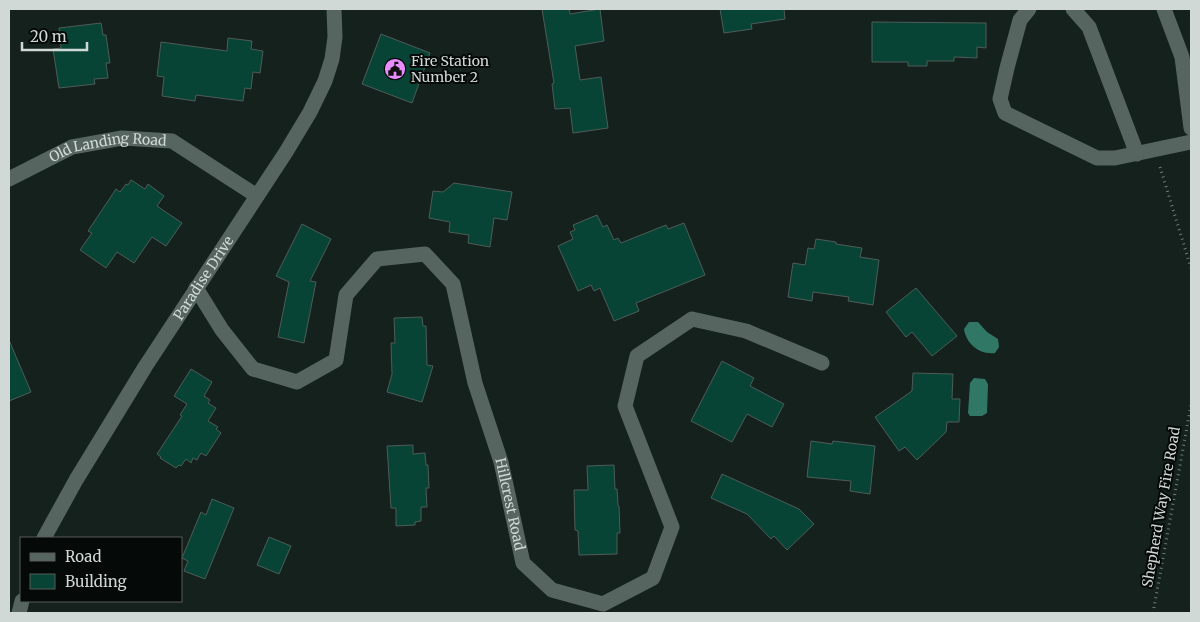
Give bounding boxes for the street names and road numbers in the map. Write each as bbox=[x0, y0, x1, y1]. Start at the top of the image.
street label: Old Landing Road bbox=[46, 129, 168, 166]
street label: Paradise Drive bbox=[169, 233, 237, 324]
street label: Shepherd Way Fire Road bbox=[1138, 425, 1184, 589]
street label: Hillcrest Road bbox=[491, 456, 529, 553]

